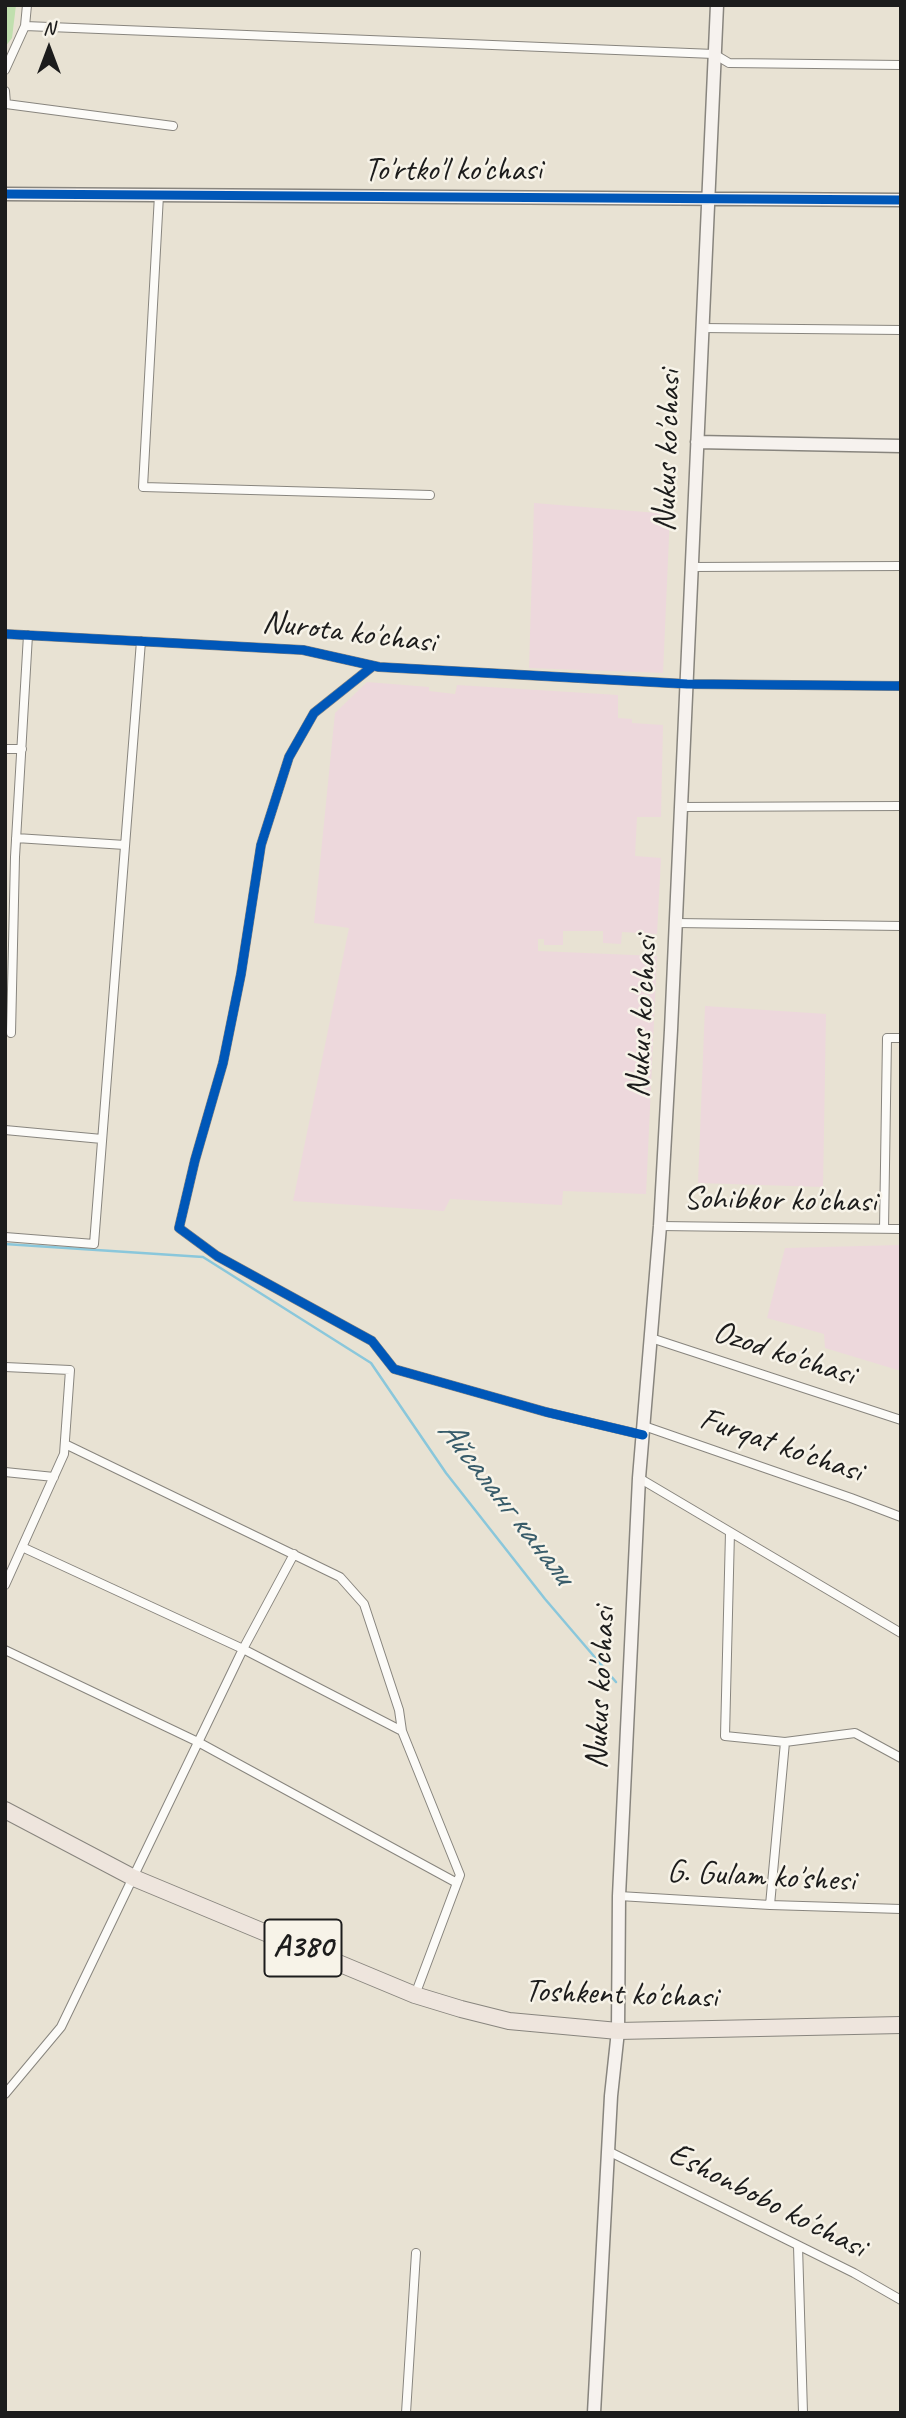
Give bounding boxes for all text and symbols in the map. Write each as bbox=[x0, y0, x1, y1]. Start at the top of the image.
north arrow bbox=[14, 14, 84, 84]
text: N bbox=[43, 16, 55, 40]
street label: To'rtko'l ko'chasi bbox=[364, 151, 542, 191]
street label: Nukus ko'chasi bbox=[645, 369, 691, 533]
street label: Nurota ko'chasi bbox=[260, 603, 438, 663]
street label: Nukus ko'chasi bbox=[619, 935, 667, 1099]
street label: Sohibkor ko'chasi bbox=[683, 1180, 877, 1222]
street label: Ozod ko'chasi bbox=[708, 1312, 860, 1396]
street label: Furqat ko'chasi bbox=[694, 1400, 868, 1492]
water label: Айсаланг канали bbox=[428, 1411, 582, 1593]
street label: Nukus ko'chasi bbox=[577, 1606, 625, 1770]
street label: G. Gulam ko'shesi bbox=[666, 1852, 856, 1902]
road number: A380 bbox=[264, 1920, 342, 1976]
street label: Toshkent ko'chasi bbox=[524, 1972, 718, 2018]
street label: Eshonbobo ko'chasi bbox=[662, 2134, 872, 2268]

